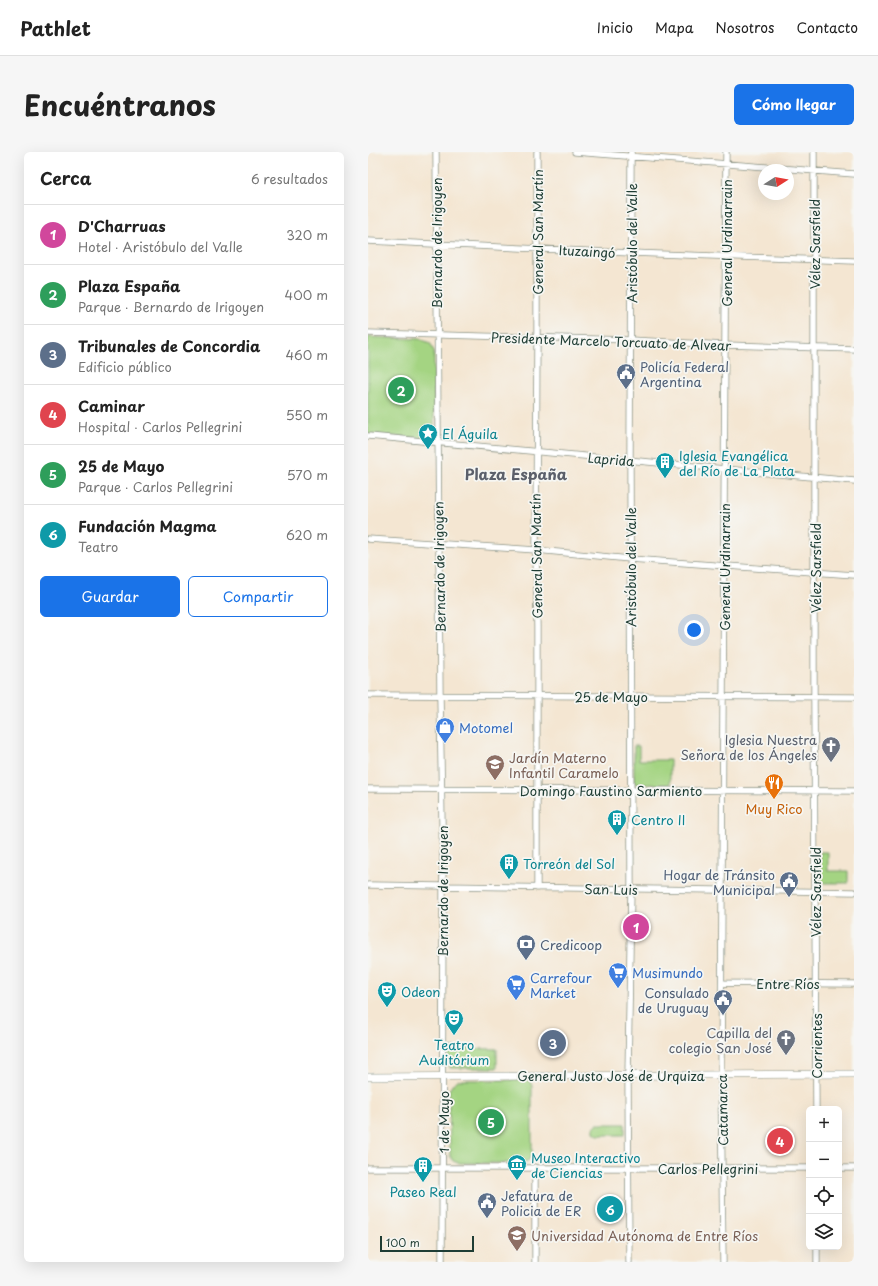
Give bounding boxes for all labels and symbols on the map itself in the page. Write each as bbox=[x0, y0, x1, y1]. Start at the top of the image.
north arrow bbox=[758, 164, 794, 200]
street label: General San Martín bbox=[528, 169, 547, 295]
street label: Bernardo de Irigoyen bbox=[427, 177, 446, 309]
street label: General Urdinarrain bbox=[717, 179, 736, 307]
street label: Aristóbulo del Valle bbox=[622, 183, 641, 303]
street label: Vélez Sarsfield bbox=[805, 199, 824, 289]
street label: Ituzaingó bbox=[558, 240, 616, 262]
street label: Presidente Marcelo Torcuato de Alvear bbox=[491, 327, 731, 355]
place label: Policía Federal Argentina bbox=[640, 357, 729, 391]
public building icon: Policía Federal Argentina bbox=[615, 362, 637, 390]
pin: 2 bbox=[388, 375, 414, 405]
place icon: El Águila bbox=[417, 422, 439, 450]
place label: El Águila bbox=[442, 424, 499, 443]
place label: Iglesia Evangélica del Río de La Plata bbox=[679, 446, 796, 480]
street label: Laprida bbox=[587, 447, 636, 471]
building icon: Iglesia Evangélica del Río de La Plata bbox=[654, 451, 676, 479]
district label: Plaza España bbox=[465, 462, 568, 485]
street label: General San Martín bbox=[525, 493, 547, 619]
street label: Bernardo de Irigoyen bbox=[428, 501, 450, 633]
street label: General Urdinarrain bbox=[715, 503, 734, 631]
street label: Aristóbulo del Valle bbox=[621, 507, 640, 627]
street label: Vélez Sarsfield bbox=[806, 523, 825, 613]
your location bbox=[684, 620, 704, 640]
street label: 25 de Mayo bbox=[574, 687, 648, 706]
shop icon: Motomel bbox=[434, 716, 456, 744]
place label: Motomel bbox=[459, 718, 513, 737]
place label: Iglesia Nuestra Señora de los Ángeles bbox=[680, 730, 817, 764]
church icon: Iglesia Nuestra Señora de los Ángeles bbox=[820, 735, 842, 763]
place label: Jardín Materno Infantil Caramelo bbox=[509, 748, 619, 782]
school or university icon: Jardín Materno Infantil Caramelo bbox=[484, 753, 506, 781]
restaurant icon: Muy Rico bbox=[763, 772, 785, 800]
street label: Domingo Faustino Sarmiento bbox=[520, 781, 702, 800]
place label: Muy Rico bbox=[746, 799, 802, 818]
building icon: Centro II bbox=[606, 808, 628, 836]
place label: Centro II bbox=[631, 810, 685, 829]
street label: Bernardo de Irigoyen bbox=[433, 825, 452, 957]
street label: Vélez Sarsfield bbox=[806, 847, 825, 937]
building icon: Torreón del Sol bbox=[498, 852, 520, 880]
place label: Torreón del Sol bbox=[523, 854, 615, 873]
place label: Hogar de Tránsito Municipal bbox=[663, 865, 775, 899]
public building icon: Hogar de Tránsito Municipal bbox=[778, 870, 800, 898]
street label: San Luis bbox=[584, 879, 638, 899]
pin: 1 bbox=[623, 912, 649, 942]
bank icon: Credicoop bbox=[515, 933, 537, 961]
place label: Credicoop bbox=[540, 935, 602, 954]
supermarket icon: Musimundo bbox=[607, 961, 629, 989]
place label: Musimundo bbox=[632, 963, 703, 982]
place label: Carrefour Market bbox=[530, 968, 593, 1002]
supermarket icon: Carrefour Market bbox=[505, 973, 527, 1001]
street label: Entre Ríos bbox=[756, 974, 820, 993]
theatre icon: Odeon bbox=[376, 980, 398, 1008]
place label: Odeon bbox=[401, 982, 441, 1001]
place label: Consulado de Uruguay bbox=[638, 983, 709, 1017]
public building icon: Consulado de Uruguay bbox=[712, 988, 734, 1016]
theatre icon: Teatro Auditórium bbox=[443, 1008, 465, 1036]
street label: Corrientes bbox=[807, 1013, 826, 1079]
place label: Capilla del colegio San José bbox=[669, 1023, 772, 1057]
pin: 3 bbox=[540, 1028, 566, 1058]
church icon: Capilla del colegio San José bbox=[775, 1028, 797, 1056]
place label: Teatro Auditórium bbox=[419, 1035, 489, 1069]
street label: General Justo José de Urquiza bbox=[517, 1066, 706, 1085]
street label: Catamarca bbox=[712, 1073, 732, 1146]
street label: 1 de Mayo bbox=[434, 1091, 453, 1153]
pin: 5 bbox=[478, 1107, 504, 1137]
pin: 4 bbox=[767, 1126, 793, 1156]
place label: Museo Interactivo de Ciencias bbox=[531, 1148, 640, 1182]
museum icon: Museo Interactivo de Ciencias bbox=[506, 1153, 528, 1181]
building icon: Paseo Real bbox=[412, 1155, 434, 1183]
street label: Carlos Pellegrini bbox=[658, 1159, 758, 1178]
place label: Paseo Real bbox=[390, 1182, 456, 1201]
place label: Jefatura de Policia de ER bbox=[501, 1186, 581, 1220]
public building icon: Jefatura de Policia de ER bbox=[476, 1191, 498, 1219]
pin: 6 bbox=[597, 1194, 623, 1224]
school or university icon: Universidad Autónoma de Entre Ríos bbox=[506, 1224, 528, 1252]
place label: Universidad Autónoma de Entre Ríos bbox=[531, 1226, 758, 1245]
scale bar bbox=[380, 1234, 474, 1253]

